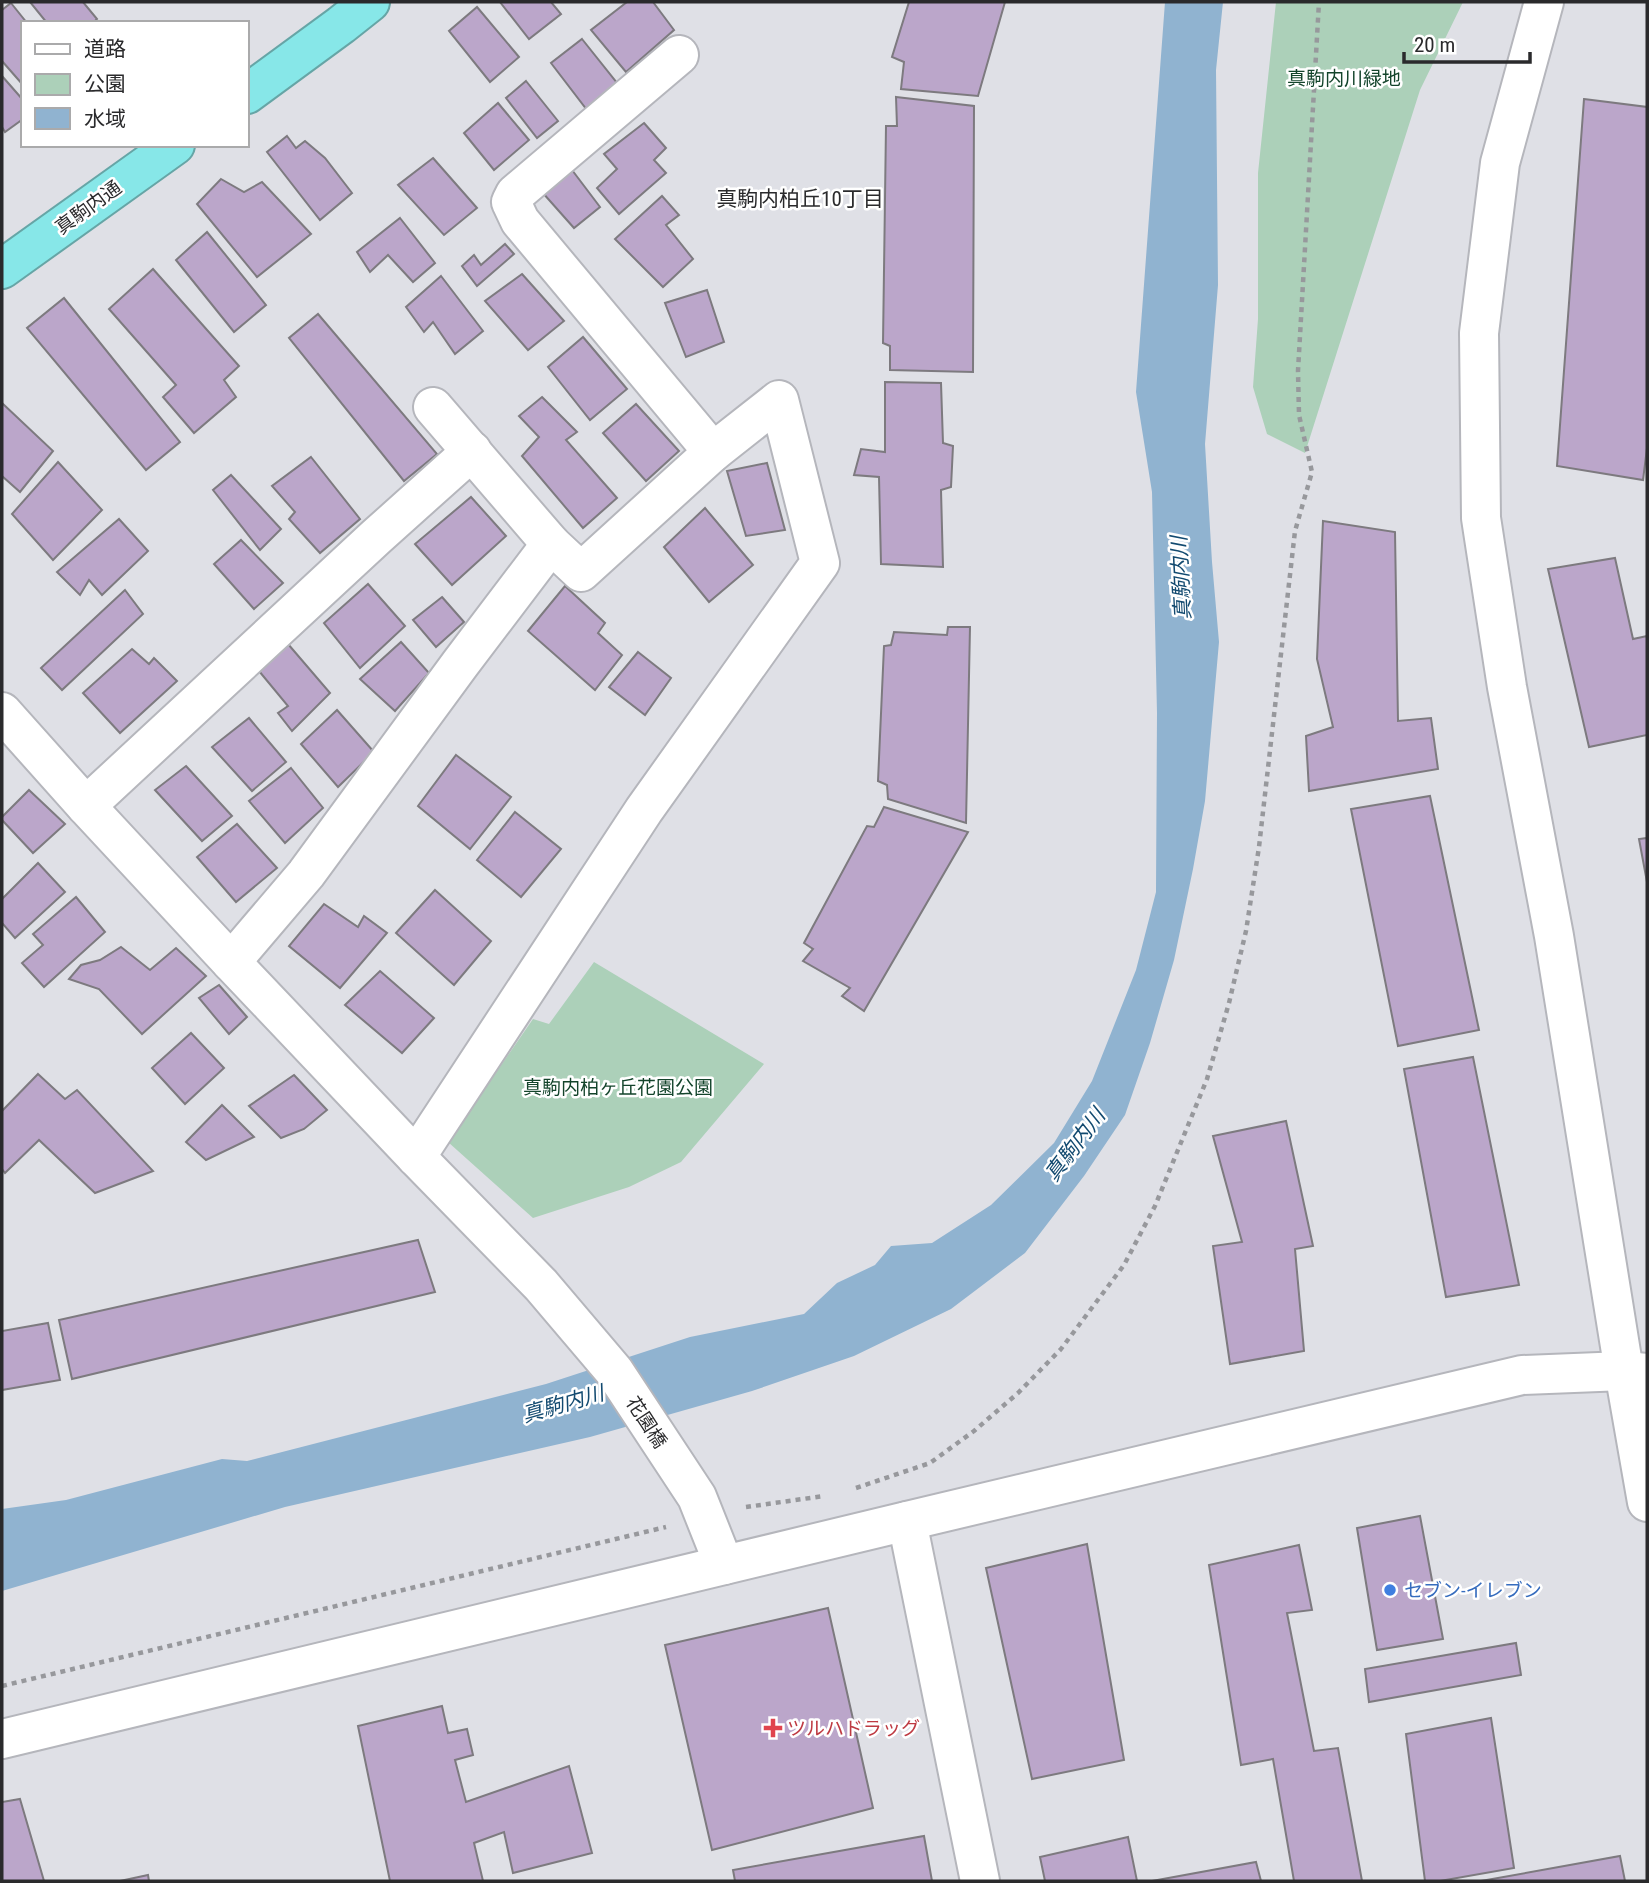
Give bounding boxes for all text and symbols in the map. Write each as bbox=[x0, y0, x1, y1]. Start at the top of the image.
legend bbox=[21, 21, 248, 147]
scale bar bbox=[1404, 21, 1530, 65]
text: 20 m bbox=[1414, 33, 1455, 57]
text: 道路 bbox=[84, 37, 126, 61]
park label: 真駒内川緑地 bbox=[1287, 67, 1401, 90]
text: 公園 bbox=[84, 72, 126, 96]
text: 水域 bbox=[84, 107, 126, 131]
street label: 真駒内通 bbox=[51, 176, 126, 239]
district label: 真駒内柏丘10丁目 bbox=[716, 187, 884, 211]
water label: 真駒内川 bbox=[1167, 533, 1195, 621]
park label: 真駒内柏ヶ丘花園公園 bbox=[523, 1076, 713, 1099]
water label: 真駒内川 bbox=[1040, 1103, 1111, 1186]
water label: 真駒内川 bbox=[519, 1380, 609, 1427]
street label: 花園橋 bbox=[621, 1392, 672, 1452]
place label: セブン-イレブン bbox=[1404, 1579, 1542, 1602]
marker: セブン-イレブン bbox=[1382, 1582, 1398, 1598]
place label: ツルハドラッグ bbox=[787, 1717, 920, 1740]
marker: ツルハドラッグ bbox=[765, 1720, 781, 1736]

